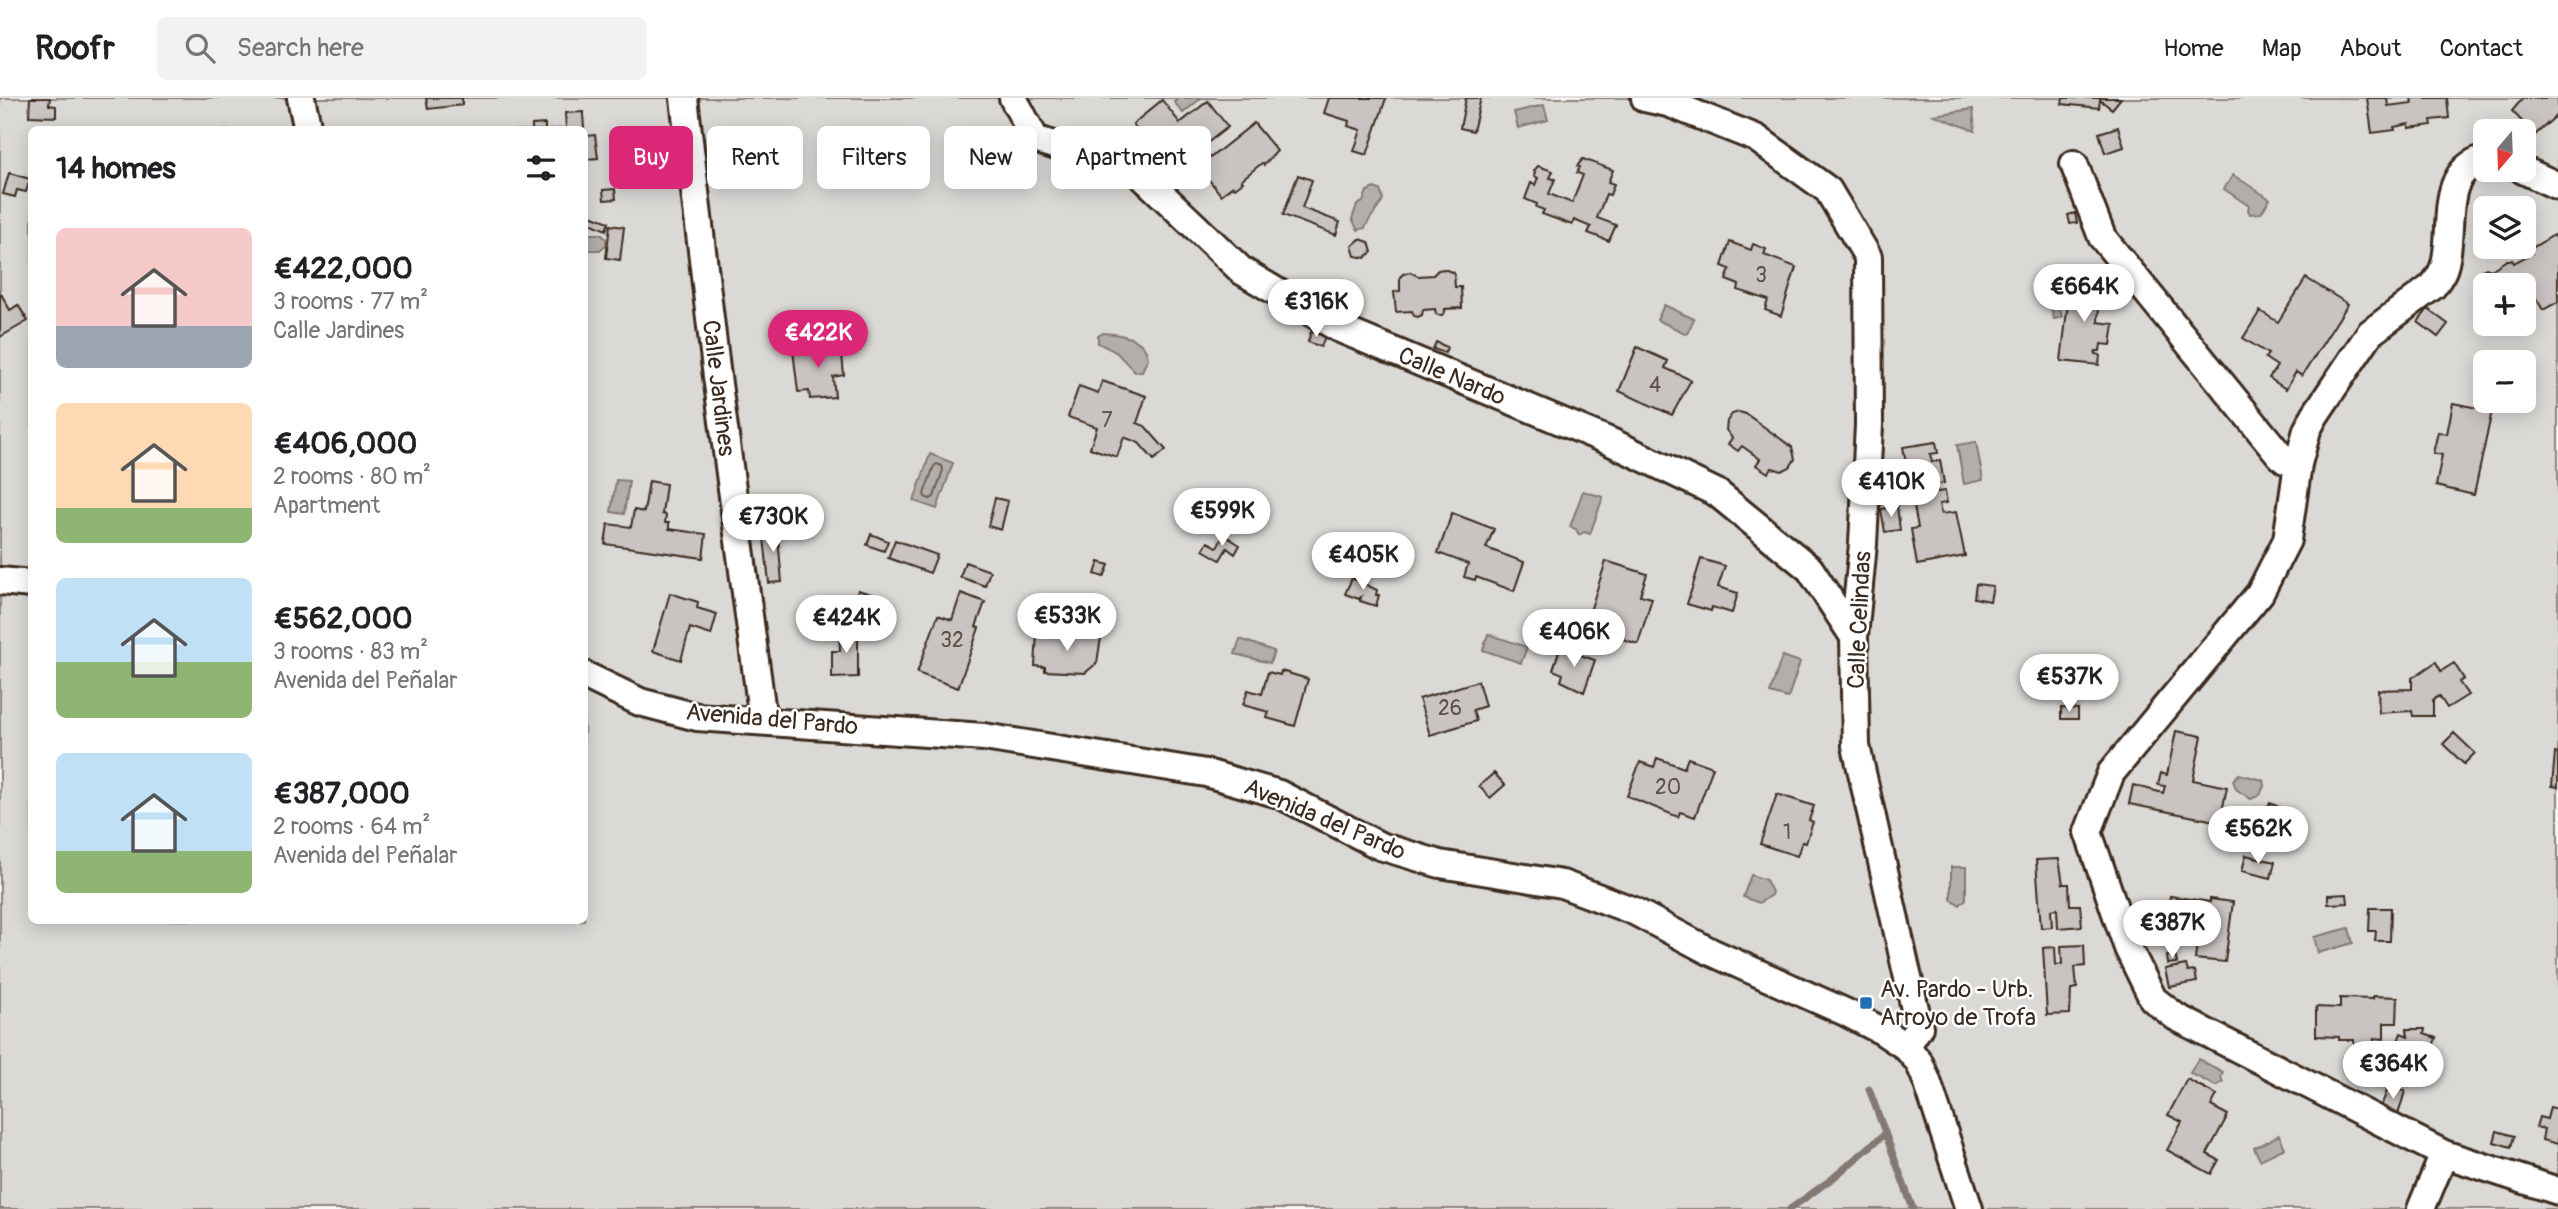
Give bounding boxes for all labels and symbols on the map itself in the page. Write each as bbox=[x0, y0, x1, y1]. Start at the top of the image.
north arrow bbox=[2473, 119, 2536, 182]
house number: 3 bbox=[1755, 262, 1767, 289]
pin: €664K bbox=[2035, 264, 2133, 324]
pin: €316K bbox=[1267, 280, 1365, 339]
pin: €422K bbox=[769, 310, 867, 370]
street label: Calle Jardines bbox=[696, 318, 741, 458]
street label: Calle Nardo bbox=[1394, 341, 1510, 412]
house number: 4 bbox=[1649, 372, 1661, 399]
house number: 7 bbox=[1101, 407, 1113, 434]
pin: €410K bbox=[1842, 460, 1940, 519]
pin: €599K bbox=[1173, 489, 1271, 548]
pin: €730K bbox=[724, 494, 822, 554]
pin: €405K bbox=[1314, 532, 1412, 592]
street label: Calle Celindas bbox=[1841, 550, 1878, 690]
pin: €533K bbox=[1018, 594, 1116, 653]
pin: €424K bbox=[797, 596, 895, 655]
pin: €406K bbox=[1525, 610, 1623, 669]
house number: 32 bbox=[940, 627, 964, 654]
pin: €537K bbox=[2020, 654, 2118, 714]
house number: 26 bbox=[1438, 695, 1462, 722]
street label: Avenida del Pardo bbox=[685, 698, 859, 741]
street label: Avenida del Pardo bbox=[1240, 772, 1410, 867]
house number: 20 bbox=[1655, 774, 1681, 801]
pin: €562K bbox=[2209, 806, 2307, 866]
house number: 1 bbox=[1783, 819, 1791, 846]
pin: €387K bbox=[2123, 900, 2221, 960]
place label: Av. Pardo - Urb. Arroyo de Trofa bbox=[1880, 975, 2036, 1032]
marker: Av. Pardo - Urb. Arroyo de Trofa bbox=[1858, 995, 1874, 1011]
pin: €364K bbox=[2344, 1042, 2442, 1101]

